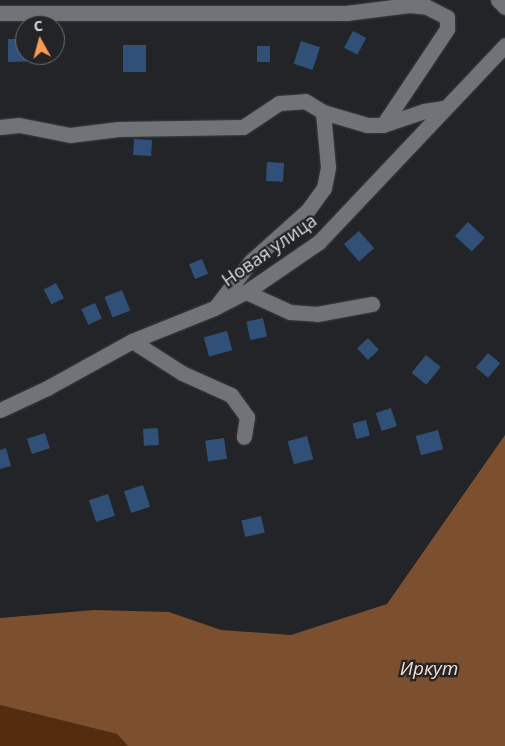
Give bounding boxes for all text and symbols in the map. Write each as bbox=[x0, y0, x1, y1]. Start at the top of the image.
north arrow bbox=[15, 15, 65, 65]
text: С bbox=[33, 16, 44, 36]
street label: Новая улица bbox=[217, 209, 321, 291]
water label: Иркут bbox=[400, 658, 458, 680]

